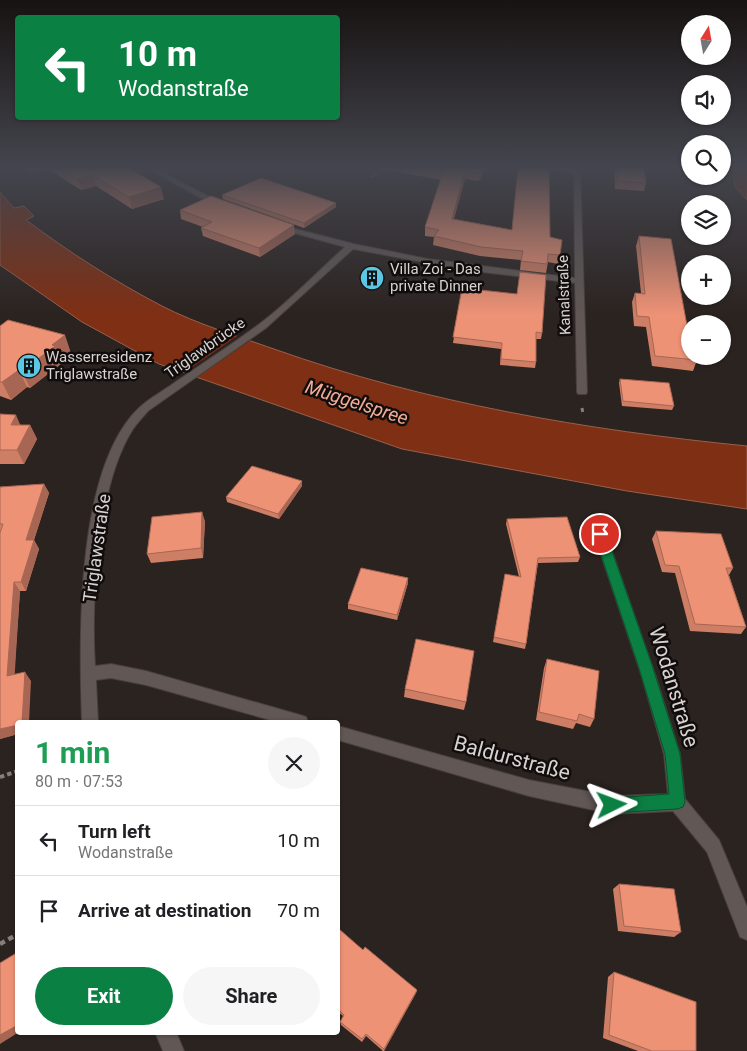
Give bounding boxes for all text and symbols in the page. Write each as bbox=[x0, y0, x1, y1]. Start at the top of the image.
north arrow bbox=[681, 15, 731, 65]
map controls bbox=[681, 15, 731, 365]
text: 10 m bbox=[118, 34, 197, 75]
icon: left bbox=[35, 35, 100, 100]
button: sound bbox=[681, 75, 731, 125]
text: Wodanstraße bbox=[118, 76, 249, 101]
button: search bbox=[681, 135, 731, 185]
button: layers bbox=[681, 195, 731, 245]
street label: Kanalstraße bbox=[554, 255, 574, 335]
button: + bbox=[681, 255, 731, 305]
place label: Villa Zoi - Das private Dinner bbox=[390, 260, 482, 295]
building icon: Villa Zoi - Das private Dinner bbox=[359, 265, 385, 291]
street label: Triglawbrücke bbox=[161, 314, 249, 382]
button: − bbox=[681, 315, 731, 365]
place label: Wasserresidenz Triglawstraße bbox=[46, 348, 152, 383]
building icon: Wasserresidenz Triglawstraße bbox=[16, 353, 42, 379]
water label: Müggelspree bbox=[303, 375, 411, 430]
street label: Triglawstraße bbox=[78, 492, 115, 604]
pin bbox=[579, 513, 621, 555]
icon: arrive bbox=[586, 520, 614, 548]
street label: Wodanstraße bbox=[644, 624, 704, 750]
street label: Baldurstraße bbox=[451, 731, 573, 785]
text: 1 min bbox=[35, 735, 110, 770]
button: close bbox=[268, 737, 320, 789]
text: 80 m · 07:53 bbox=[35, 772, 123, 791]
position arrow bbox=[585, 778, 637, 830]
text: Turn left bbox=[78, 820, 151, 843]
icon: left bbox=[35, 827, 63, 855]
text: 10 m bbox=[277, 829, 320, 852]
text: Wodanstraße bbox=[78, 843, 173, 862]
icon: arrive bbox=[35, 897, 63, 925]
text: Arrive at destination bbox=[78, 899, 251, 922]
text: 70 m bbox=[277, 899, 320, 922]
button: Exit bbox=[35, 967, 173, 1025]
button: Share bbox=[183, 967, 320, 1025]

